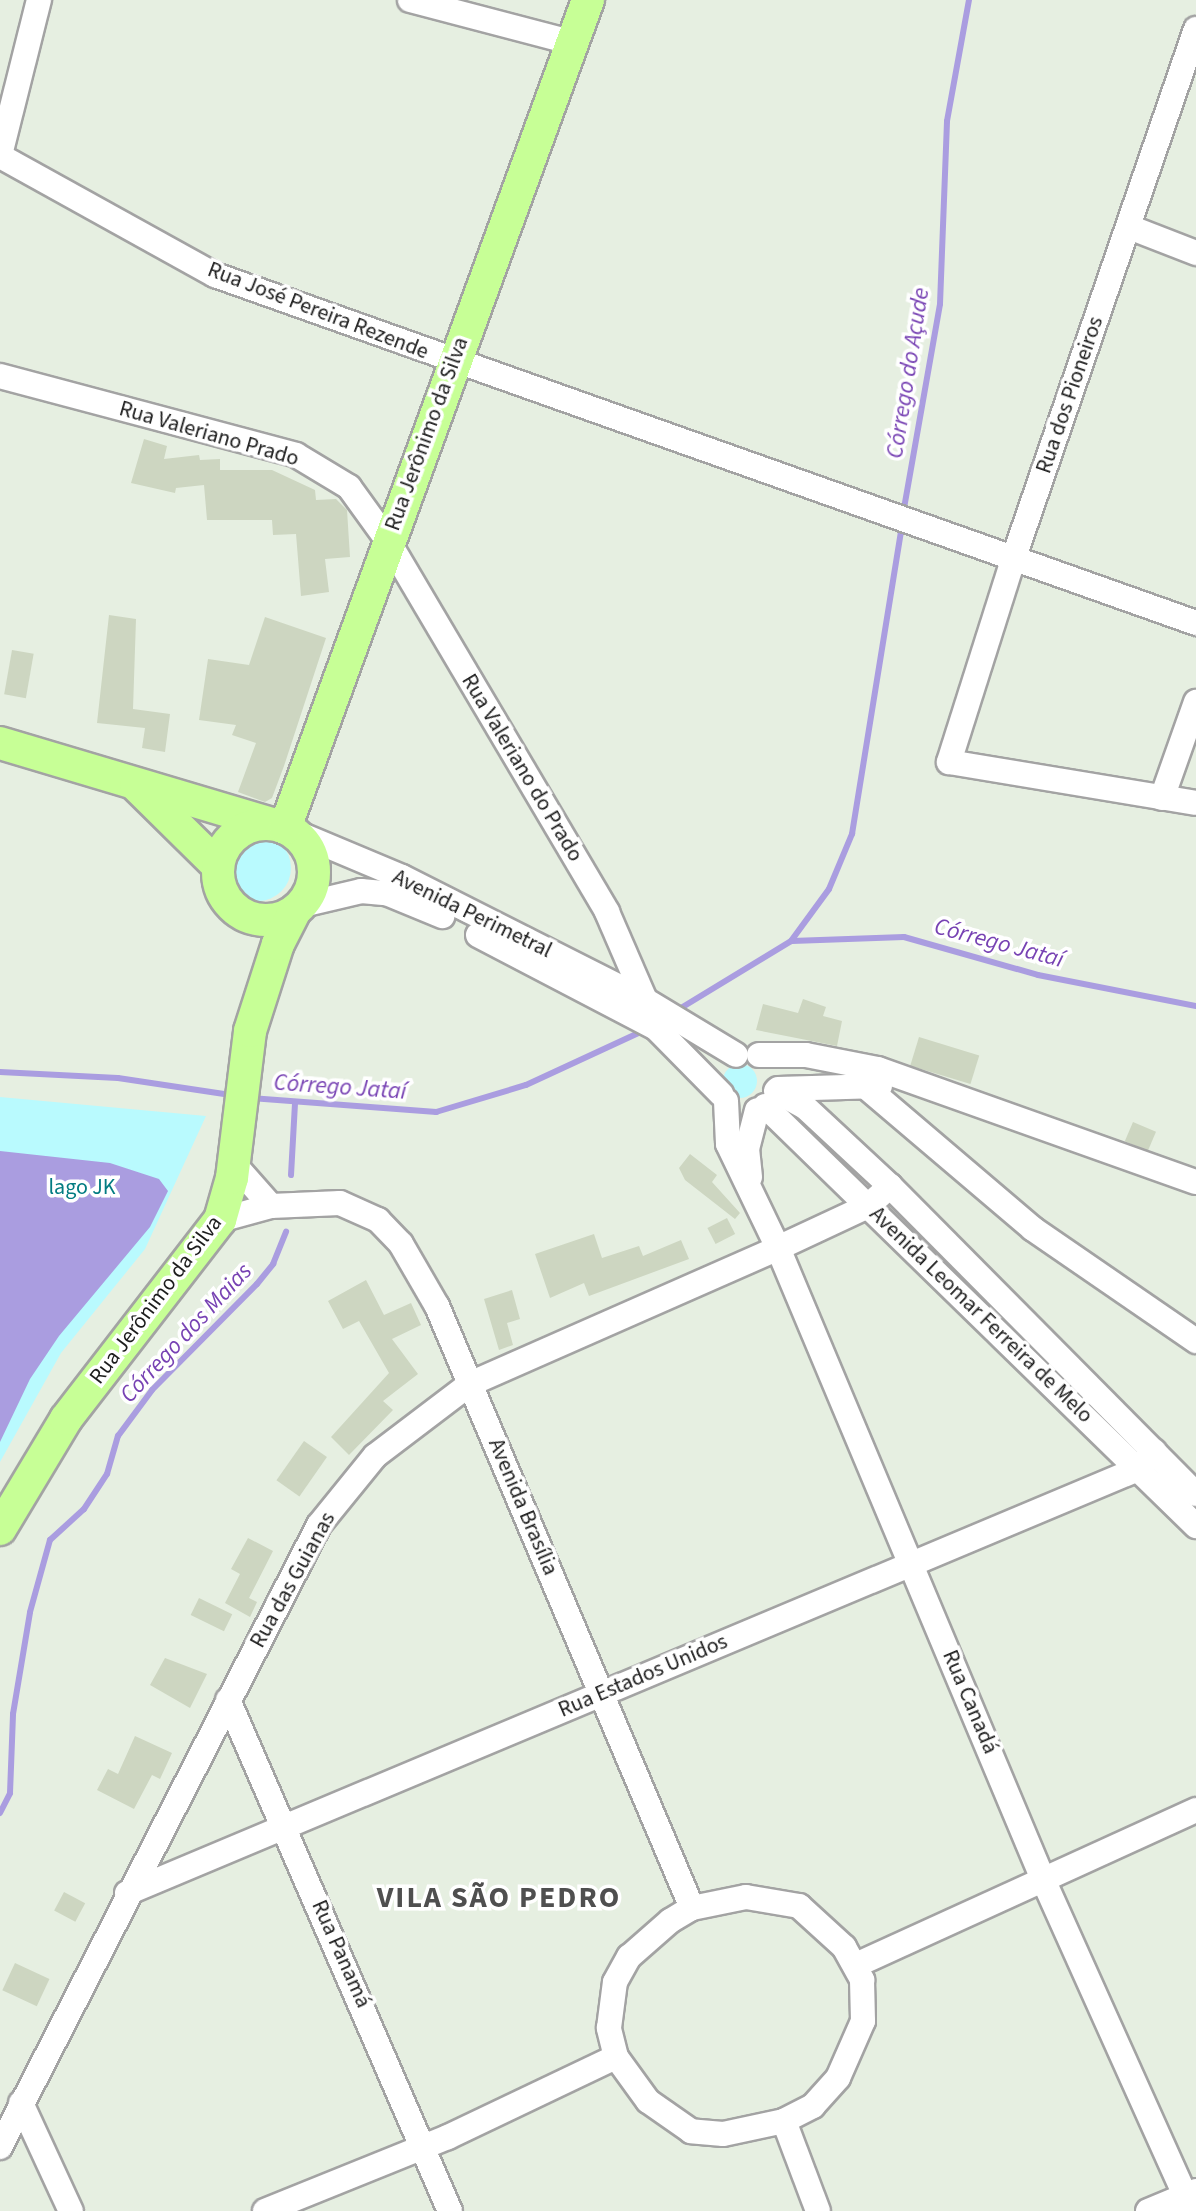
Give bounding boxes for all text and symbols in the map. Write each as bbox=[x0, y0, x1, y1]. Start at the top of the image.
street label: Rua José Pereira Rezende bbox=[204, 257, 432, 365]
water label: Córrego do Açude bbox=[880, 285, 936, 461]
street label: Rua dos Pioneiros bbox=[1031, 313, 1109, 477]
street label: Rua Jerônimo da Silva bbox=[380, 334, 474, 534]
street label: Rua Valeriano Prado bbox=[116, 396, 302, 472]
street label: Rua Valeriano do Prado bbox=[456, 669, 588, 867]
street label: Avenida Perimetral bbox=[388, 864, 556, 964]
water label: Córrego Jataí bbox=[931, 912, 1067, 974]
water label: Córrego Jataí bbox=[273, 1068, 407, 1106]
park label: lago JK bbox=[48, 1175, 116, 1201]
street label: Avenida Leomar Ferreira de Melo bbox=[864, 1201, 1098, 1429]
street label: Rua Jerônimo da Silva bbox=[84, 1211, 228, 1389]
water label: Córrego dos Maias bbox=[114, 1257, 258, 1409]
street label: Avenida Brasília bbox=[482, 1435, 564, 1579]
street label: Rua das Guianas bbox=[245, 1507, 341, 1653]
street label: Rua Estados Unidos bbox=[555, 1628, 731, 1724]
street label: Rua Canadá bbox=[936, 1646, 1004, 1758]
district label: VILA SÃO PEDRO bbox=[377, 1880, 621, 1916]
street label: Rua Panamá bbox=[306, 1896, 376, 2012]

